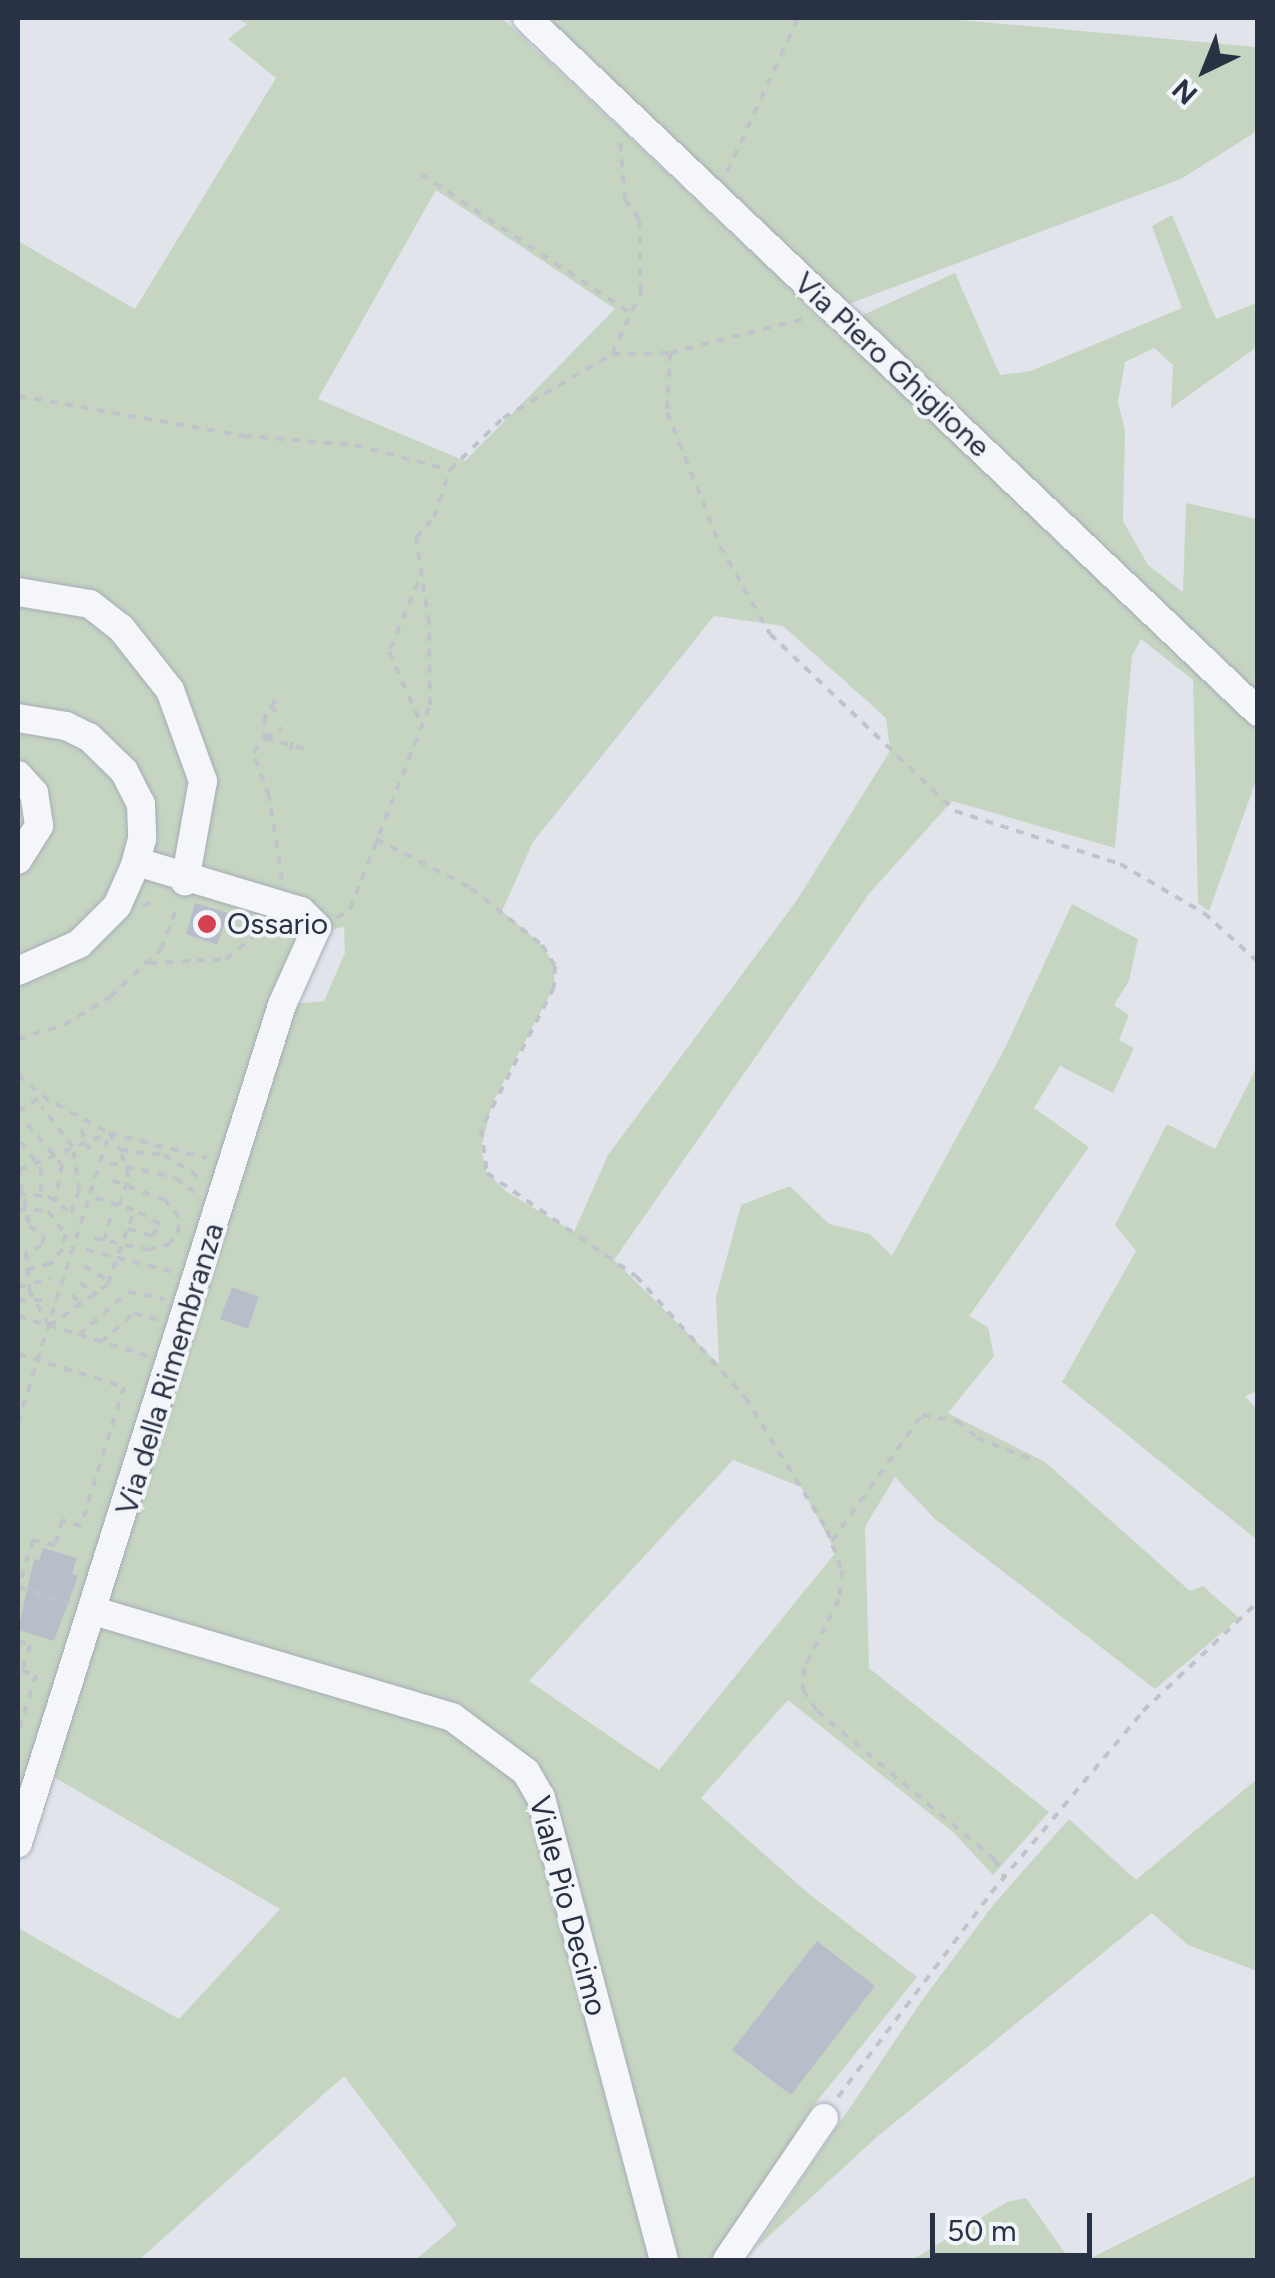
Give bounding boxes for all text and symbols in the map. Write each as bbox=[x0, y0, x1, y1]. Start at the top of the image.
north arrow bbox=[1155, 20, 1255, 120]
text: N bbox=[1165, 72, 1204, 112]
street label: Via Piero Ghiglione bbox=[787, 265, 997, 465]
place label: Ossario bbox=[227, 906, 328, 942]
marker: Ossario bbox=[196, 913, 218, 935]
street label: Via della Rimembranza bbox=[108, 1219, 232, 1519]
street label: Viale Pio Decimo bbox=[521, 1792, 615, 2020]
scale bar bbox=[935, 2193, 1098, 2255]
text: 50 m bbox=[947, 2212, 1016, 2249]

